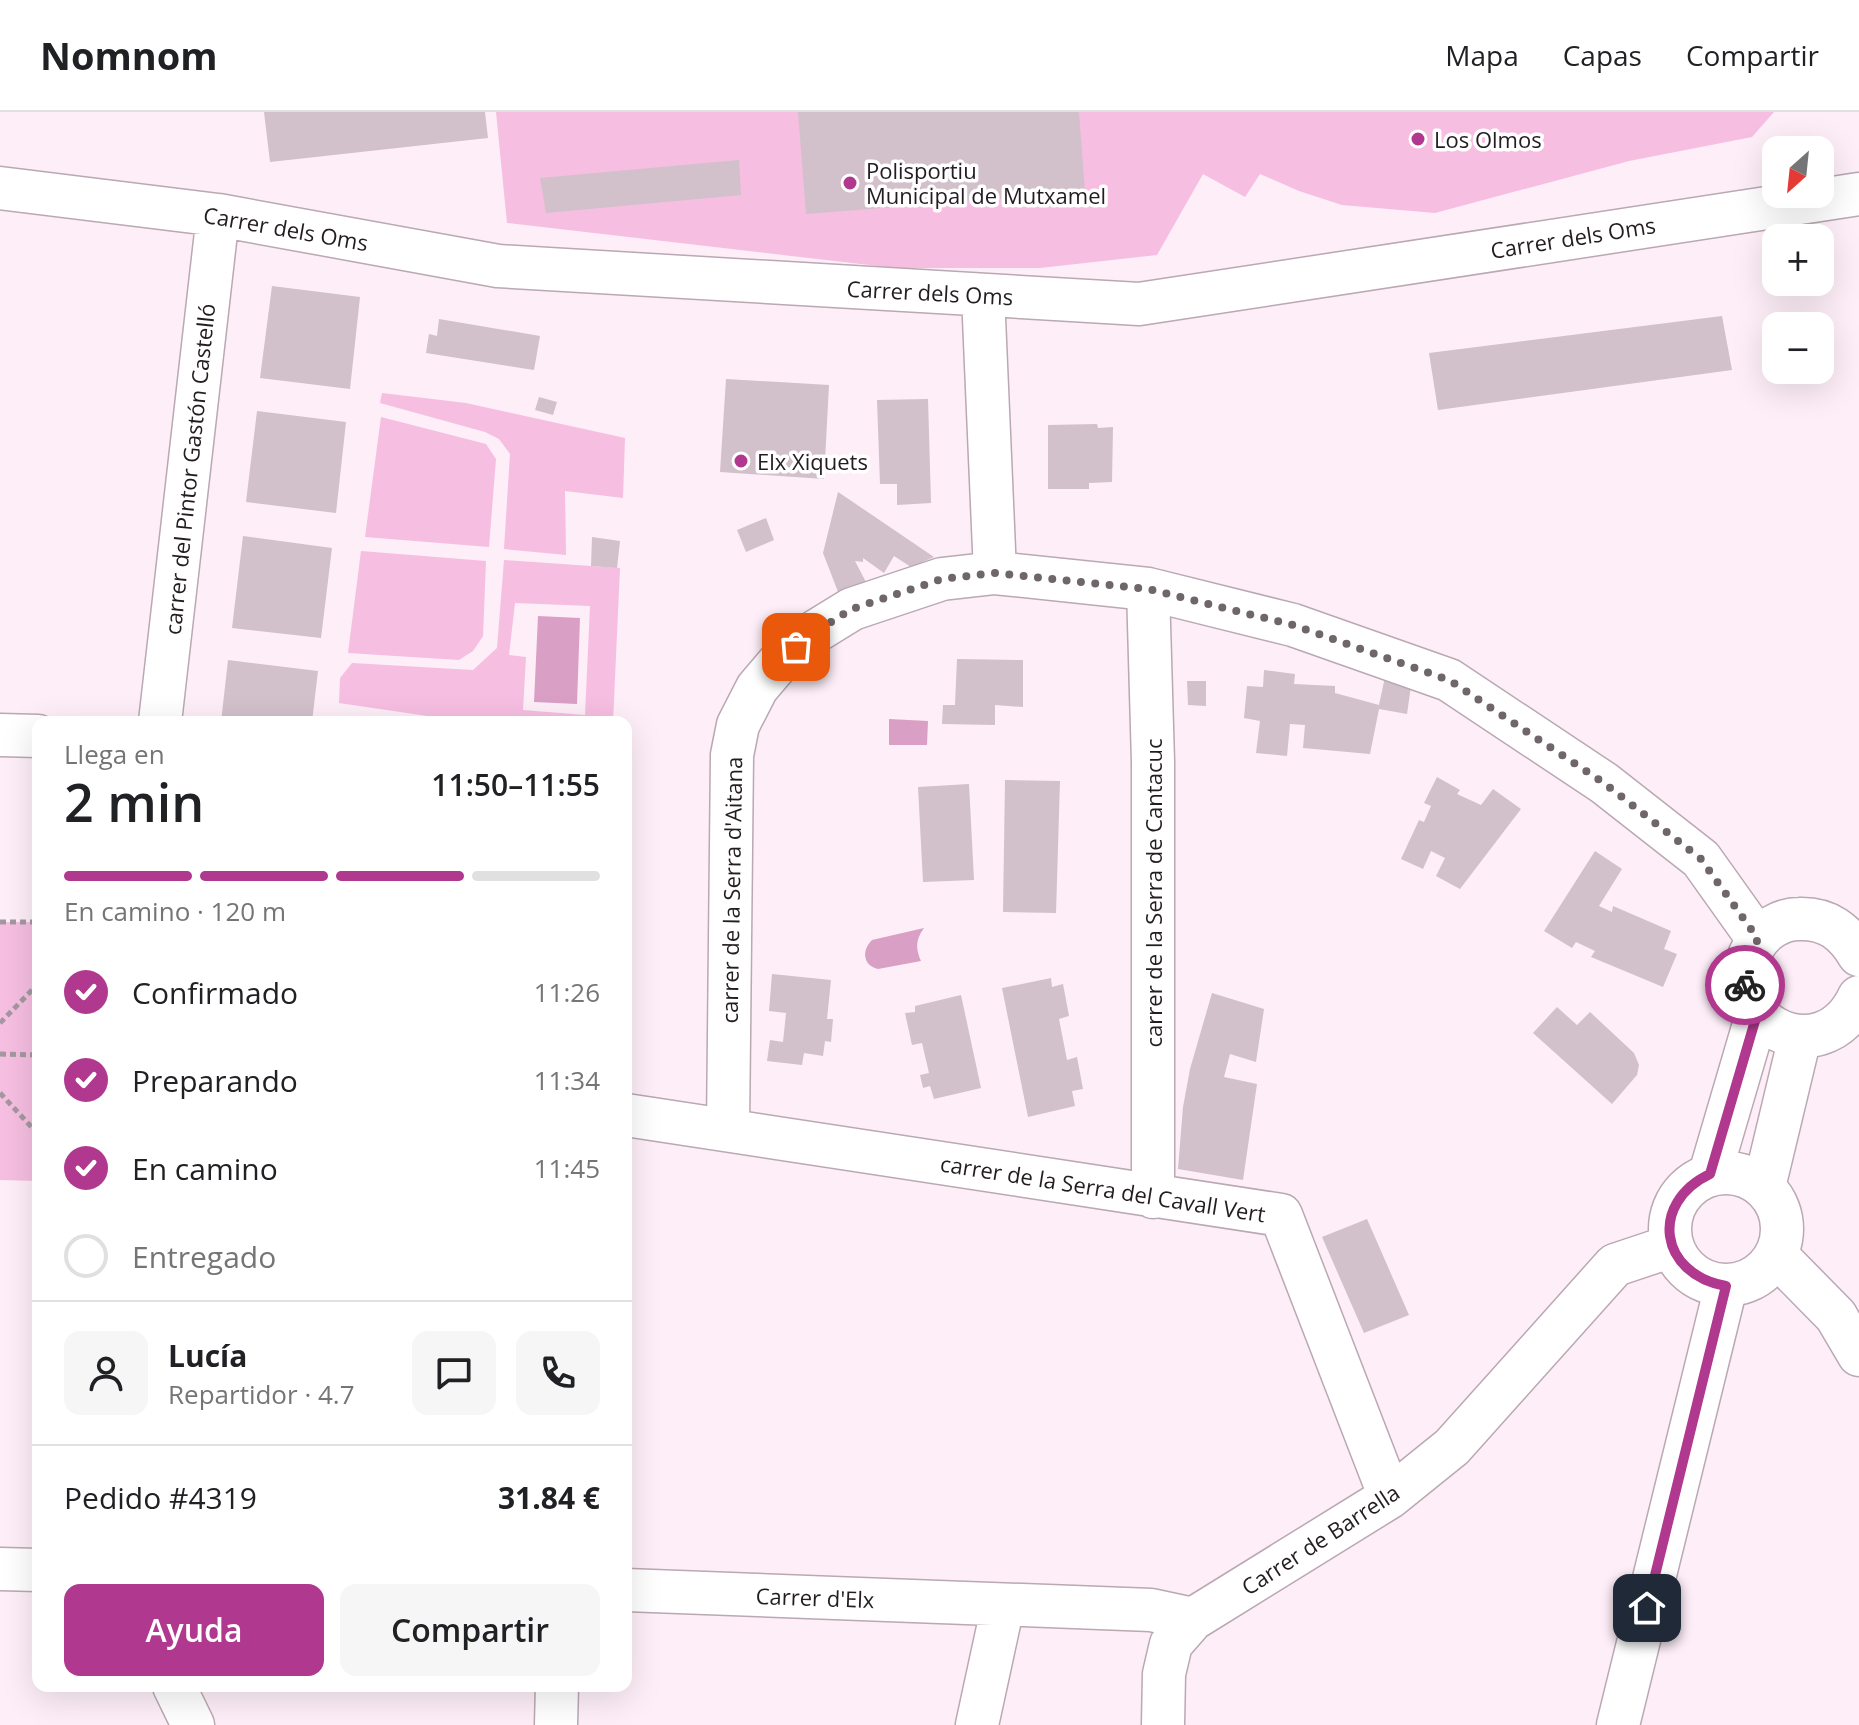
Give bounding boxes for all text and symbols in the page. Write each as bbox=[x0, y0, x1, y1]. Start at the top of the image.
text: Nomnom bbox=[40, 29, 218, 81]
text: Mapa bbox=[1445, 36, 1519, 74]
text: Capas bbox=[1563, 36, 1642, 74]
text: Compartir bbox=[1686, 36, 1819, 74]
place label: Los Olmos bbox=[1434, 124, 1542, 154]
marker: Los Olmos bbox=[1409, 130, 1427, 148]
north arrow bbox=[1762, 136, 1834, 208]
map controls bbox=[1762, 136, 1834, 384]
place label: Polisportiu Municipal de Mutxamel bbox=[866, 155, 1106, 210]
marker: Polisportiu Municipal de Mutxamel bbox=[841, 174, 859, 192]
street label: Carrer dels Oms bbox=[201, 199, 371, 257]
street label: Carrer dels Oms bbox=[1488, 209, 1658, 265]
button: + bbox=[1762, 224, 1834, 296]
street label: Carrer dels Oms bbox=[846, 273, 1014, 311]
street label: carrer del Pintor Gastón Castelló bbox=[157, 302, 221, 636]
button: − bbox=[1762, 312, 1834, 384]
place label: Elx Xiquets bbox=[757, 446, 868, 476]
marker: Elx Xiquets bbox=[732, 452, 750, 470]
pin bbox=[762, 613, 830, 681]
icon: bag bbox=[774, 625, 818, 669]
text: Llega en bbox=[64, 736, 165, 772]
street label: carrer de la Serra de Cantacuc bbox=[1138, 739, 1168, 1047]
street label: carrer de la Serra d'Aitana bbox=[714, 756, 748, 1024]
text: 11:50–11:55 bbox=[431, 764, 600, 805]
text: 2 min bbox=[64, 766, 204, 837]
text: En camino · 120 m bbox=[64, 893, 286, 929]
courier bbox=[1705, 945, 1785, 1025]
icon: bike bbox=[1723, 963, 1767, 1007]
icon: check bbox=[64, 970, 108, 1014]
text: Confirmado bbox=[132, 972, 298, 1013]
text: 11:26 bbox=[534, 974, 600, 1010]
icon: check bbox=[64, 1058, 108, 1102]
text: Preparando bbox=[132, 1060, 298, 1101]
text: 11:34 bbox=[534, 1062, 600, 1098]
icon: check bbox=[64, 1146, 108, 1190]
street label: carrer de la Serra del Cavall Vert bbox=[938, 1147, 1268, 1229]
text: En camino bbox=[132, 1148, 278, 1189]
text: 11:45 bbox=[534, 1150, 600, 1186]
text: Entregado bbox=[132, 1236, 276, 1277]
button: person bbox=[64, 1331, 148, 1415]
button: chat bbox=[412, 1331, 496, 1415]
button: phone bbox=[516, 1331, 600, 1415]
text: Lucía bbox=[168, 1335, 247, 1376]
text: Repartidor · 4.7 bbox=[168, 1376, 355, 1412]
text: Pedido #4319 bbox=[64, 1477, 257, 1518]
text: 31.84 € bbox=[498, 1477, 600, 1518]
street label: Carrer de Barrella bbox=[1235, 1477, 1405, 1601]
pin bbox=[1613, 1574, 1681, 1642]
street label: Carrer d'Elx bbox=[755, 1580, 875, 1614]
button: Ayuda bbox=[64, 1584, 324, 1676]
button: Compartir bbox=[340, 1584, 600, 1676]
icon: home bbox=[1625, 1586, 1669, 1630]

